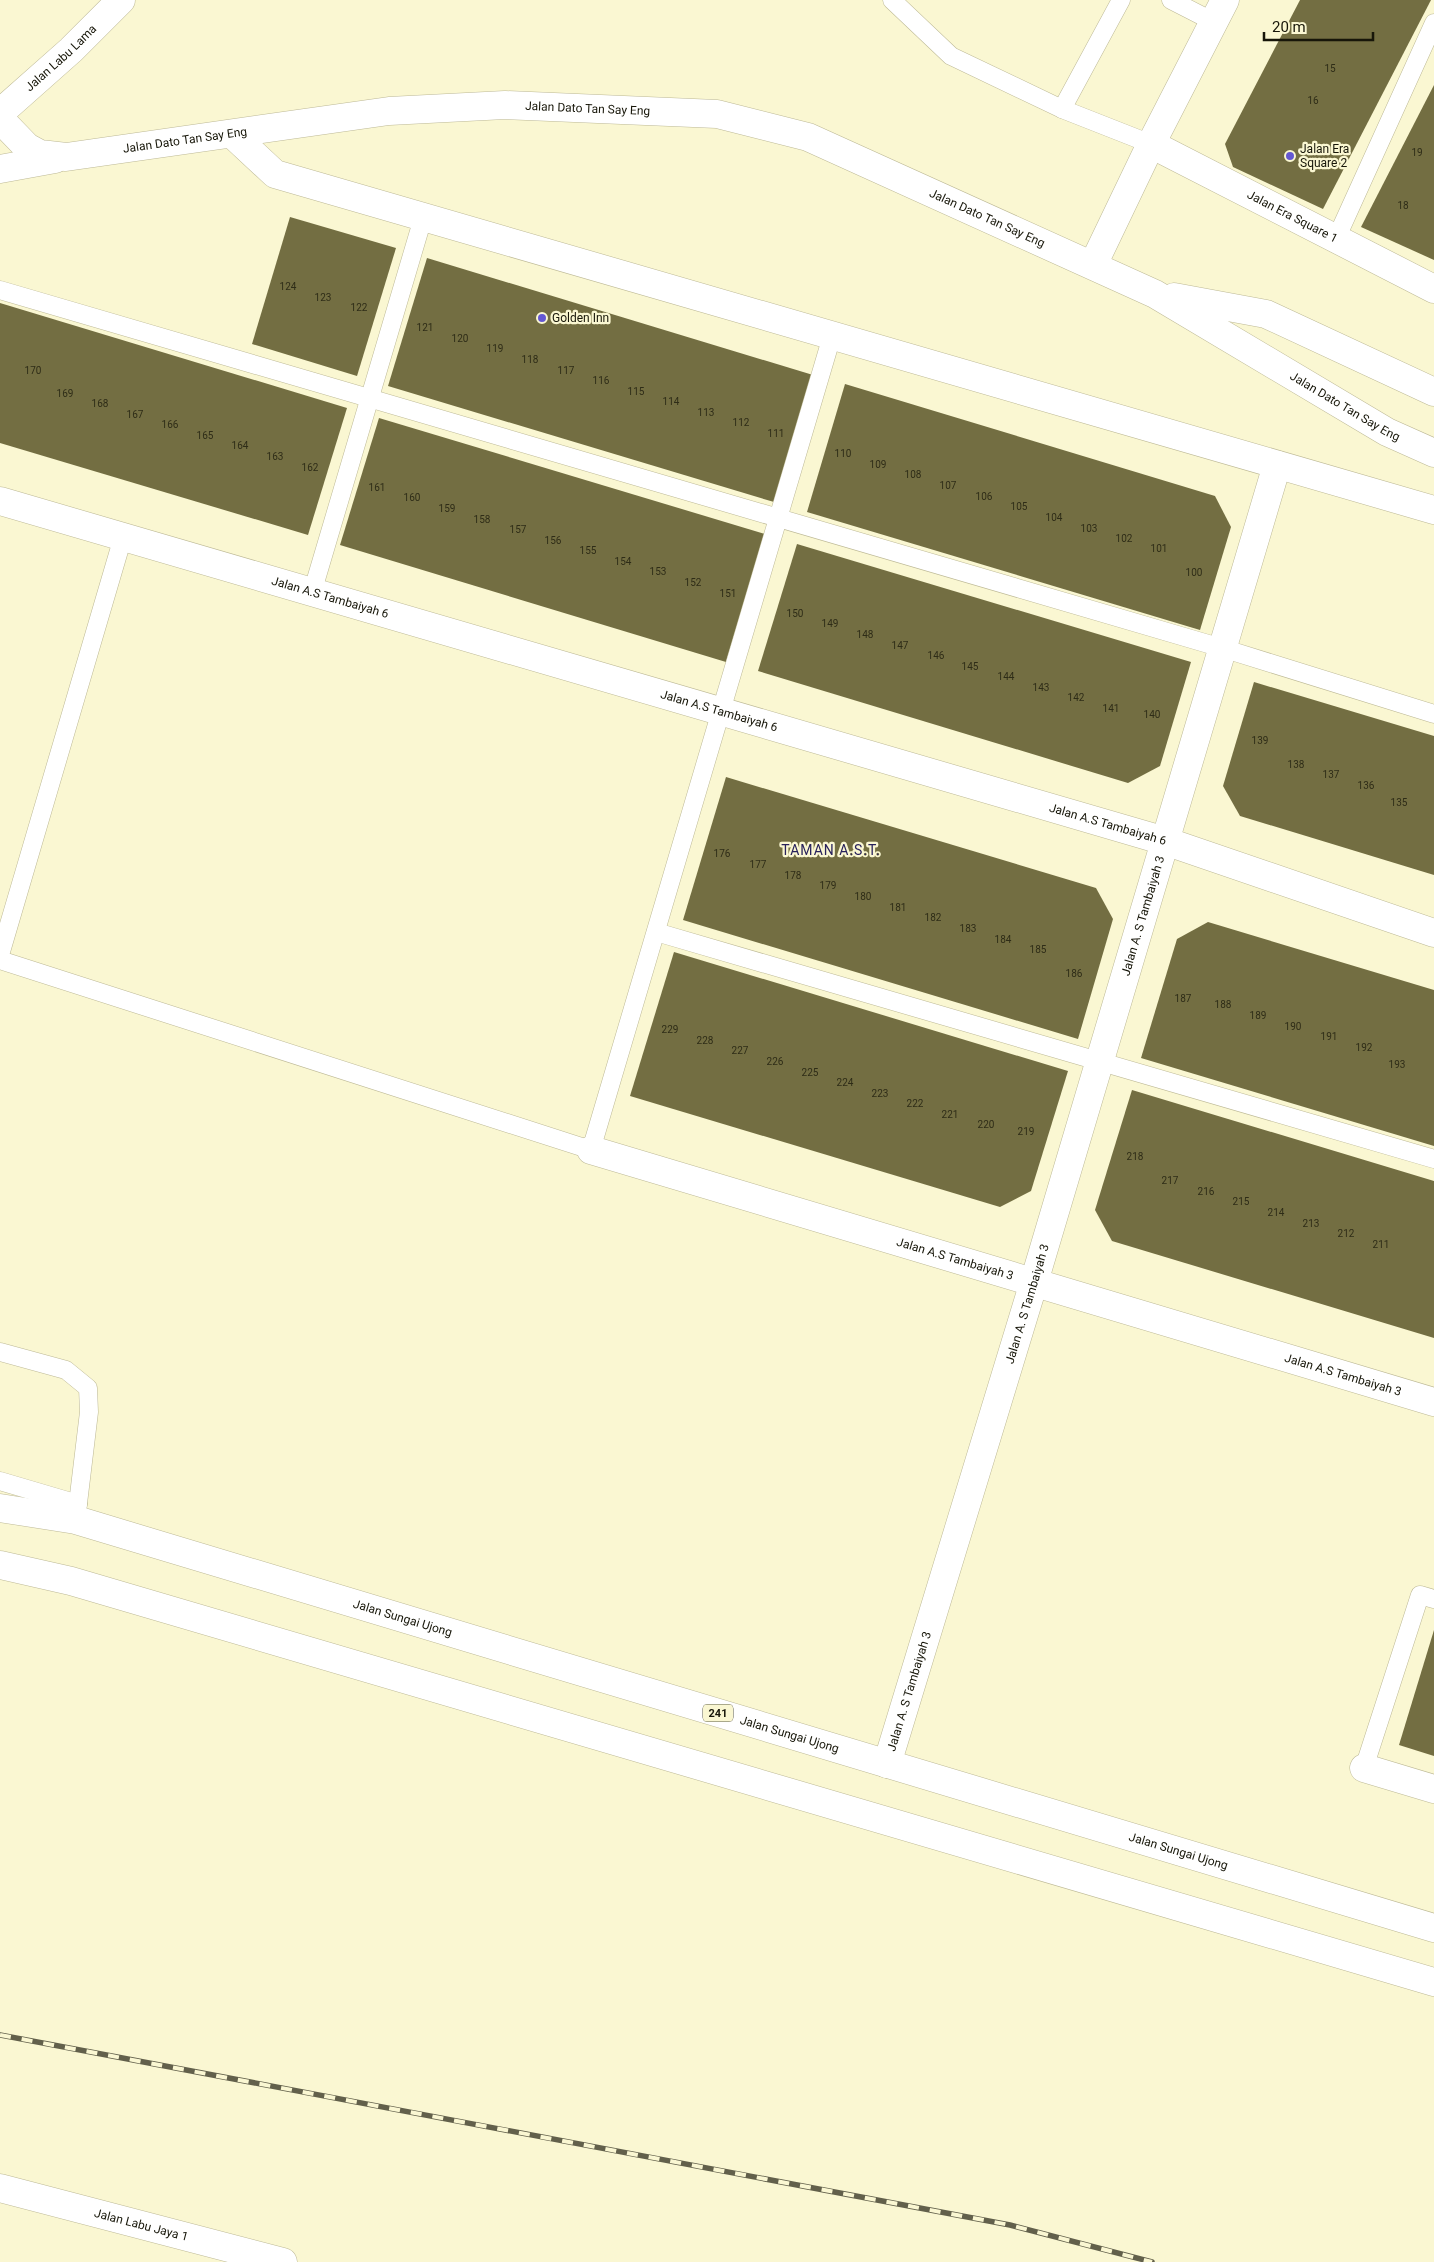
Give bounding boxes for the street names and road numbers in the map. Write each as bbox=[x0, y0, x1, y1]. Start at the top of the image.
street label: Jalan Labu Lama bbox=[22, 22, 99, 94]
street label: Jalan Dato Tan Say Eng bbox=[525, 99, 651, 118]
street label: Jalan Dato Tan Say Eng bbox=[122, 124, 248, 156]
street label: Jalan Dato Tan Say Eng bbox=[927, 186, 1047, 250]
street label: Jalan Era Square 1 bbox=[1245, 188, 1340, 245]
street label: Jalan Dato Tan Say Eng bbox=[1287, 369, 1402, 444]
street label: Jalan A.S Tambaiyah 6 bbox=[270, 574, 391, 621]
street label: Jalan A.S Tambaiyah 6 bbox=[659, 687, 779, 735]
street label: Jalan A.S Tambaiyah 6 bbox=[1048, 801, 1168, 848]
street label: Jalan A. S Tambaiyah 3 bbox=[1118, 854, 1167, 977]
street label: Jalan A.S Tambaiyah 3 bbox=[895, 1235, 1015, 1283]
street label: Jalan A. S Tambaiyah 3 bbox=[1002, 1242, 1052, 1365]
street label: Jalan A.S Tambaiyah 3 bbox=[1283, 1351, 1403, 1399]
street label: Jalan Sungai Ujong bbox=[351, 1597, 454, 1640]
street label: Jalan A. S Tambaiyah 3 bbox=[884, 1630, 934, 1753]
road number: 241 bbox=[703, 1705, 733, 1722]
street label: Jalan Sungai Ujong bbox=[738, 1713, 841, 1756]
street label: Jalan Sungai Ujong bbox=[1127, 1830, 1230, 1873]
street label: Jalan Labu Jaya 1 bbox=[93, 2206, 190, 2244]

